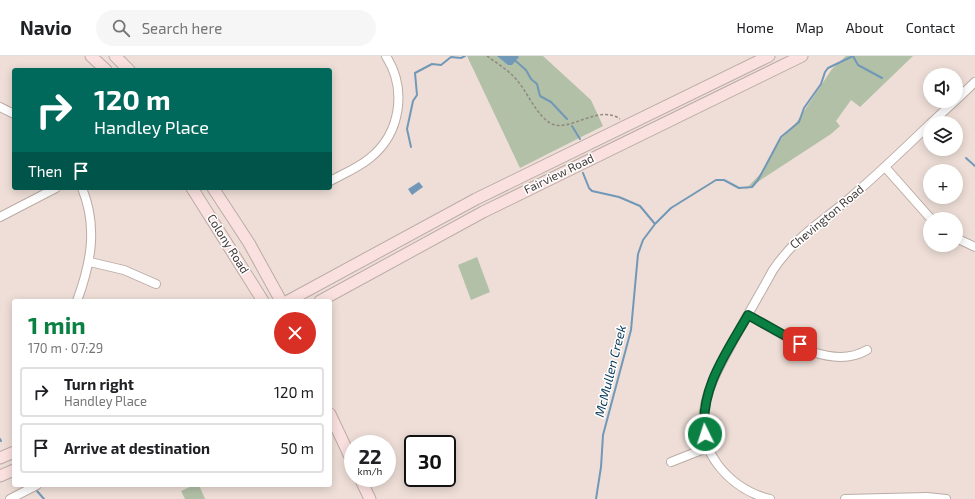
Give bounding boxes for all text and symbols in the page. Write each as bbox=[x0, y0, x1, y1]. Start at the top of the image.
search box bbox=[96, 10, 376, 46]
text: Navio bbox=[20, 16, 72, 39]
icon: search bbox=[110, 17, 132, 39]
text: Search here bbox=[142, 19, 222, 37]
text: Home bbox=[737, 19, 774, 36]
text: Map bbox=[796, 19, 824, 36]
text: About bbox=[846, 19, 884, 36]
text: Contact bbox=[906, 19, 955, 36]
map controls bbox=[923, 68, 963, 252]
button: sound bbox=[923, 68, 963, 108]
text: 120 m bbox=[94, 82, 171, 116]
icon: right bbox=[28, 84, 80, 136]
text: Handley Place bbox=[94, 116, 209, 138]
button: layers bbox=[923, 116, 963, 156]
street label: Fairview Road bbox=[521, 150, 596, 196]
icon: arrive bbox=[70, 160, 92, 182]
text: Then bbox=[28, 162, 62, 180]
button: + bbox=[923, 164, 963, 204]
street label: Chevington Road bbox=[787, 181, 866, 251]
street label: Colony Road bbox=[205, 211, 253, 276]
button: − bbox=[923, 212, 963, 252]
text: 1 min bbox=[28, 310, 86, 339]
button: close bbox=[274, 312, 316, 354]
water label: McMullen Creek bbox=[591, 323, 629, 419]
pin bbox=[783, 327, 817, 361]
icon: arrive bbox=[789, 333, 811, 355]
text: 170 m · 07:29 bbox=[28, 340, 103, 356]
text: Turn right bbox=[64, 375, 134, 393]
icon: right bbox=[30, 381, 52, 403]
text: 120 m bbox=[274, 383, 314, 401]
text: Handley Place bbox=[64, 393, 147, 409]
position arrow bbox=[684, 413, 726, 455]
speed limit sign: 30 bbox=[404, 435, 456, 487]
icon: arrive bbox=[30, 437, 52, 459]
text: Arrive at destination bbox=[64, 439, 210, 457]
text: 50 m bbox=[280, 439, 314, 457]
text: 22 bbox=[358, 444, 382, 468]
text: km/h bbox=[358, 465, 382, 477]

